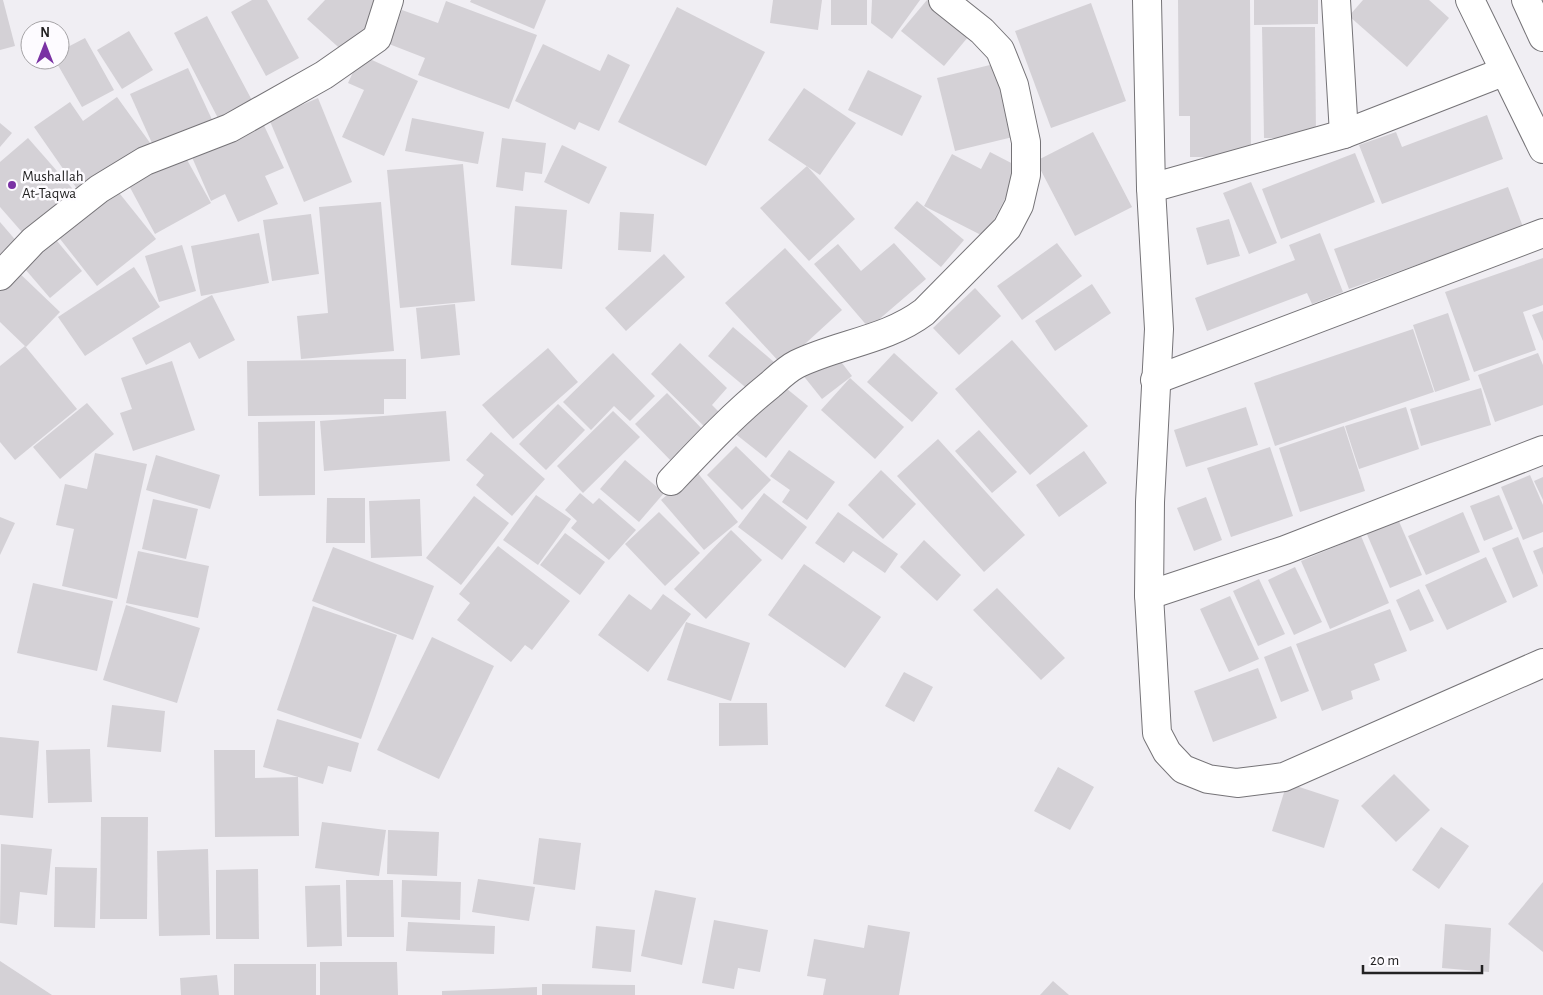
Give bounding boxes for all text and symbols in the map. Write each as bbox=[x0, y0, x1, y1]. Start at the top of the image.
north arrow bbox=[20, 20, 70, 70]
text: N bbox=[40, 26, 50, 40]
place label: Mushallah At-Taqwa bbox=[22, 169, 84, 201]
marker: Mushallah At-Taqwa bbox=[6, 179, 18, 191]
scale bar bbox=[1363, 942, 1482, 974]
text: 20 m bbox=[1370, 953, 1399, 968]

